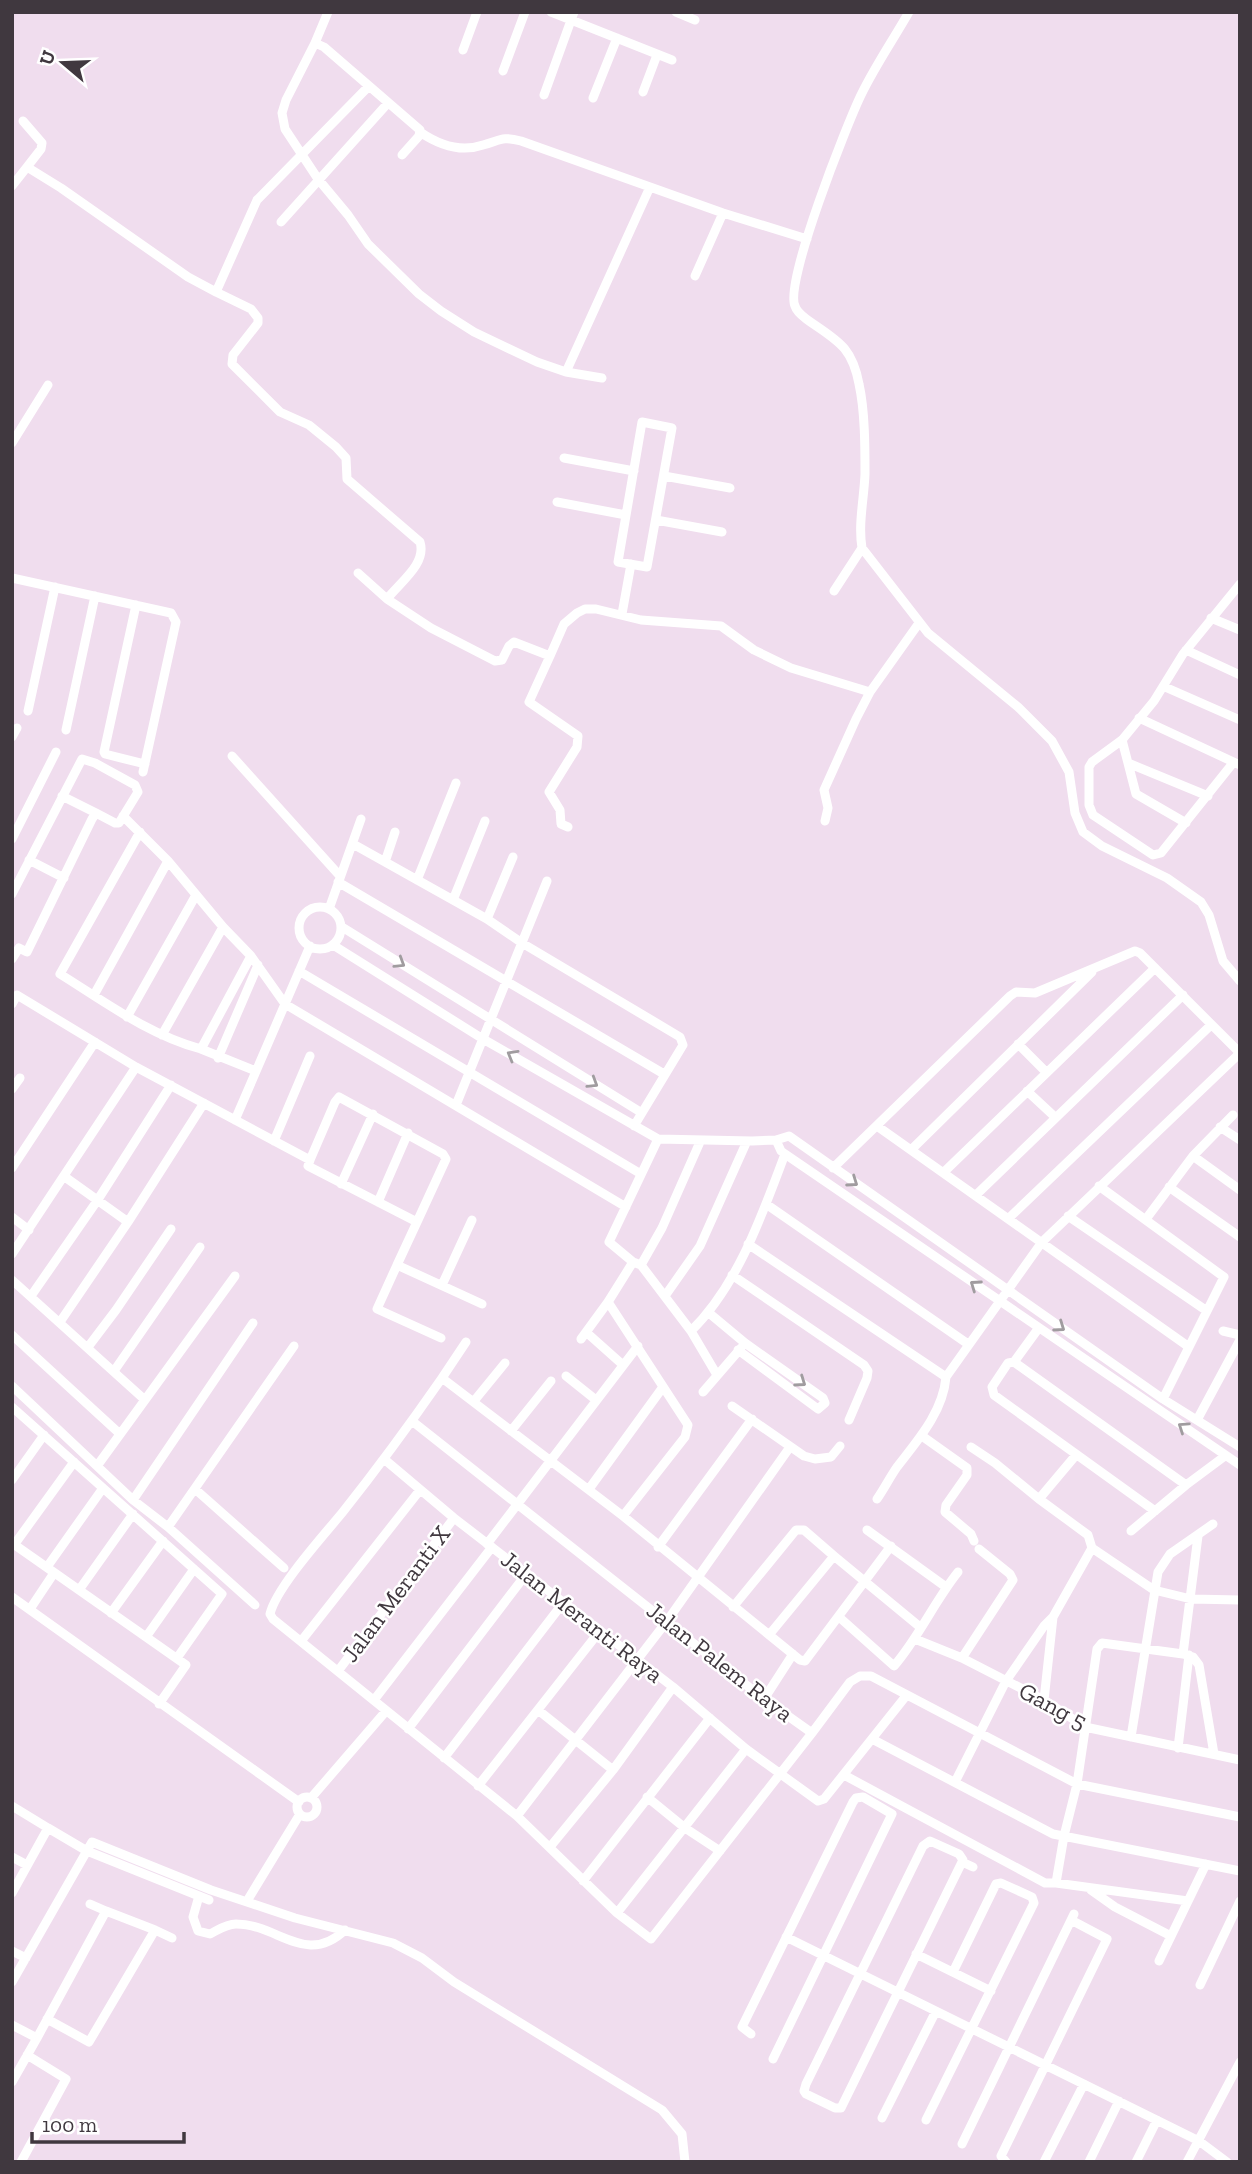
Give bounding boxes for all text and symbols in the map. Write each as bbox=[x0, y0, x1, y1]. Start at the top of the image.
north arrow bbox=[28, 28, 98, 98]
text: U bbox=[34, 47, 61, 68]
one-way arrow bbox=[392, 955, 405, 968]
one-way arrow bbox=[506, 1051, 519, 1064]
one-way arrow bbox=[586, 1074, 599, 1087]
one-way arrow bbox=[846, 1174, 859, 1187]
one-way arrow bbox=[970, 1281, 983, 1293]
one-way arrow bbox=[1052, 1319, 1065, 1331]
one-way arrow bbox=[793, 1374, 806, 1386]
one-way arrow bbox=[1178, 1423, 1191, 1435]
street label: Jalan Meranti X bbox=[335, 1520, 456, 1667]
street label: Jalan Meranti Raya bbox=[496, 1544, 669, 1689]
street label: Jalan Palem Raya bbox=[641, 1595, 800, 1728]
street label: Gang 5 bbox=[1014, 1676, 1092, 1735]
scale bar bbox=[32, 2100, 184, 2144]
text: 100 m bbox=[42, 2112, 97, 2137]

